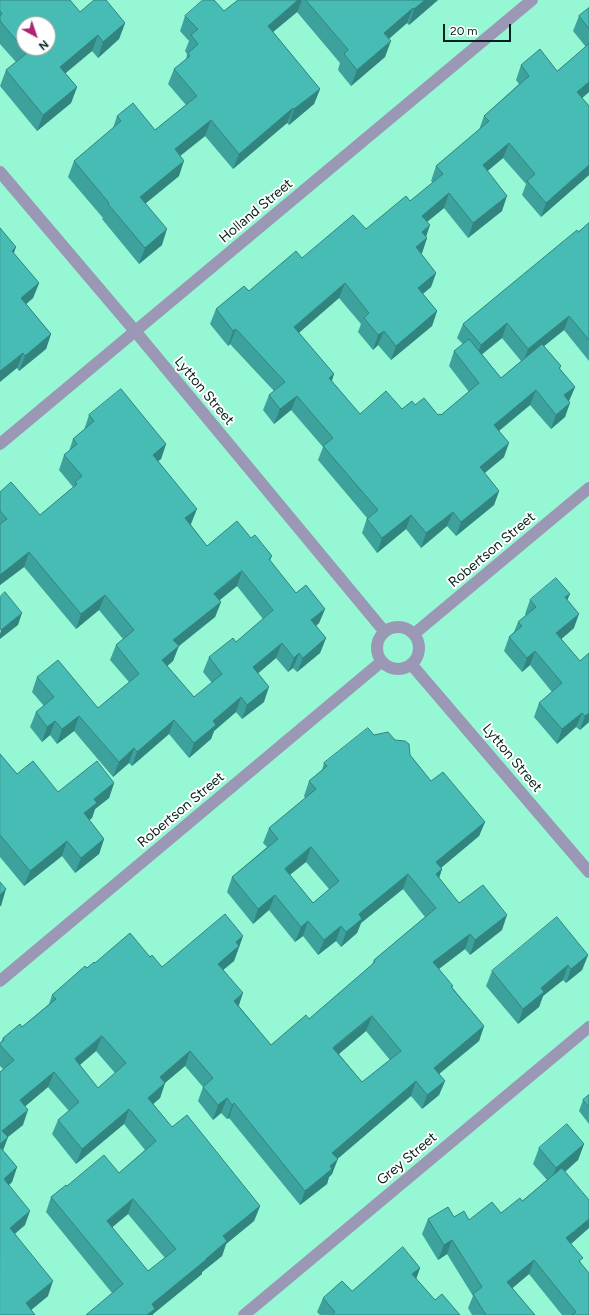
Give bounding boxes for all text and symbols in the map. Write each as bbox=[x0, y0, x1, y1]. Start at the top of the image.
north arrow bbox=[16, 16, 56, 56]
scale bar bbox=[445, 16, 513, 42]
text: 20 m bbox=[450, 24, 478, 38]
text: N bbox=[36, 37, 51, 53]
street label: Holland Street bbox=[216, 175, 296, 247]
street label: Lytton Street bbox=[171, 354, 237, 428]
street label: Robertson Street bbox=[445, 509, 539, 591]
street label: Lytton Street bbox=[479, 721, 545, 795]
street label: Robertson Street bbox=[134, 769, 228, 851]
street label: Grey Street bbox=[374, 1129, 440, 1189]

